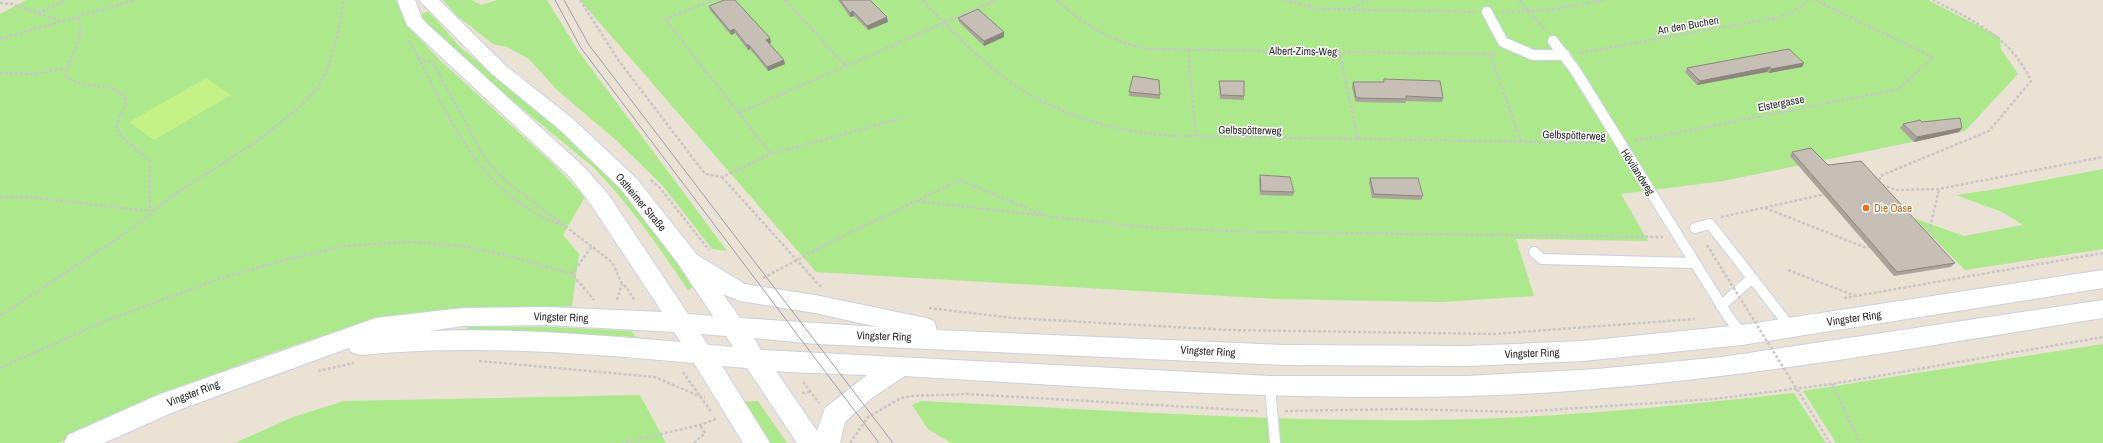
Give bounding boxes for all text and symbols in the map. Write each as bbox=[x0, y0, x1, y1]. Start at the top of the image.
street label: An den Buchen bbox=[1655, 13, 1720, 37]
street label: Albert-Zims-Weg bbox=[1268, 43, 1337, 59]
street label: Elstergasse bbox=[1757, 92, 1805, 114]
street label: Gelbspötterweg bbox=[1218, 122, 1282, 138]
street label: Gelbspötterweg bbox=[1542, 127, 1606, 143]
street label: Hövilandweg bbox=[1618, 146, 1658, 198]
street label: Ostheimer Straße bbox=[613, 170, 669, 234]
place label: Die Oase bbox=[1874, 201, 1912, 215]
marker: Die Oase bbox=[1861, 203, 1871, 213]
street label: Vingster Ring bbox=[1826, 307, 1882, 329]
street label: Vingster Ring bbox=[533, 309, 589, 325]
street label: Vingster Ring bbox=[856, 328, 912, 344]
street label: Vingster Ring bbox=[1180, 343, 1236, 359]
street label: Vingster Ring bbox=[1504, 345, 1560, 361]
street label: Vingster Ring bbox=[165, 377, 221, 409]

